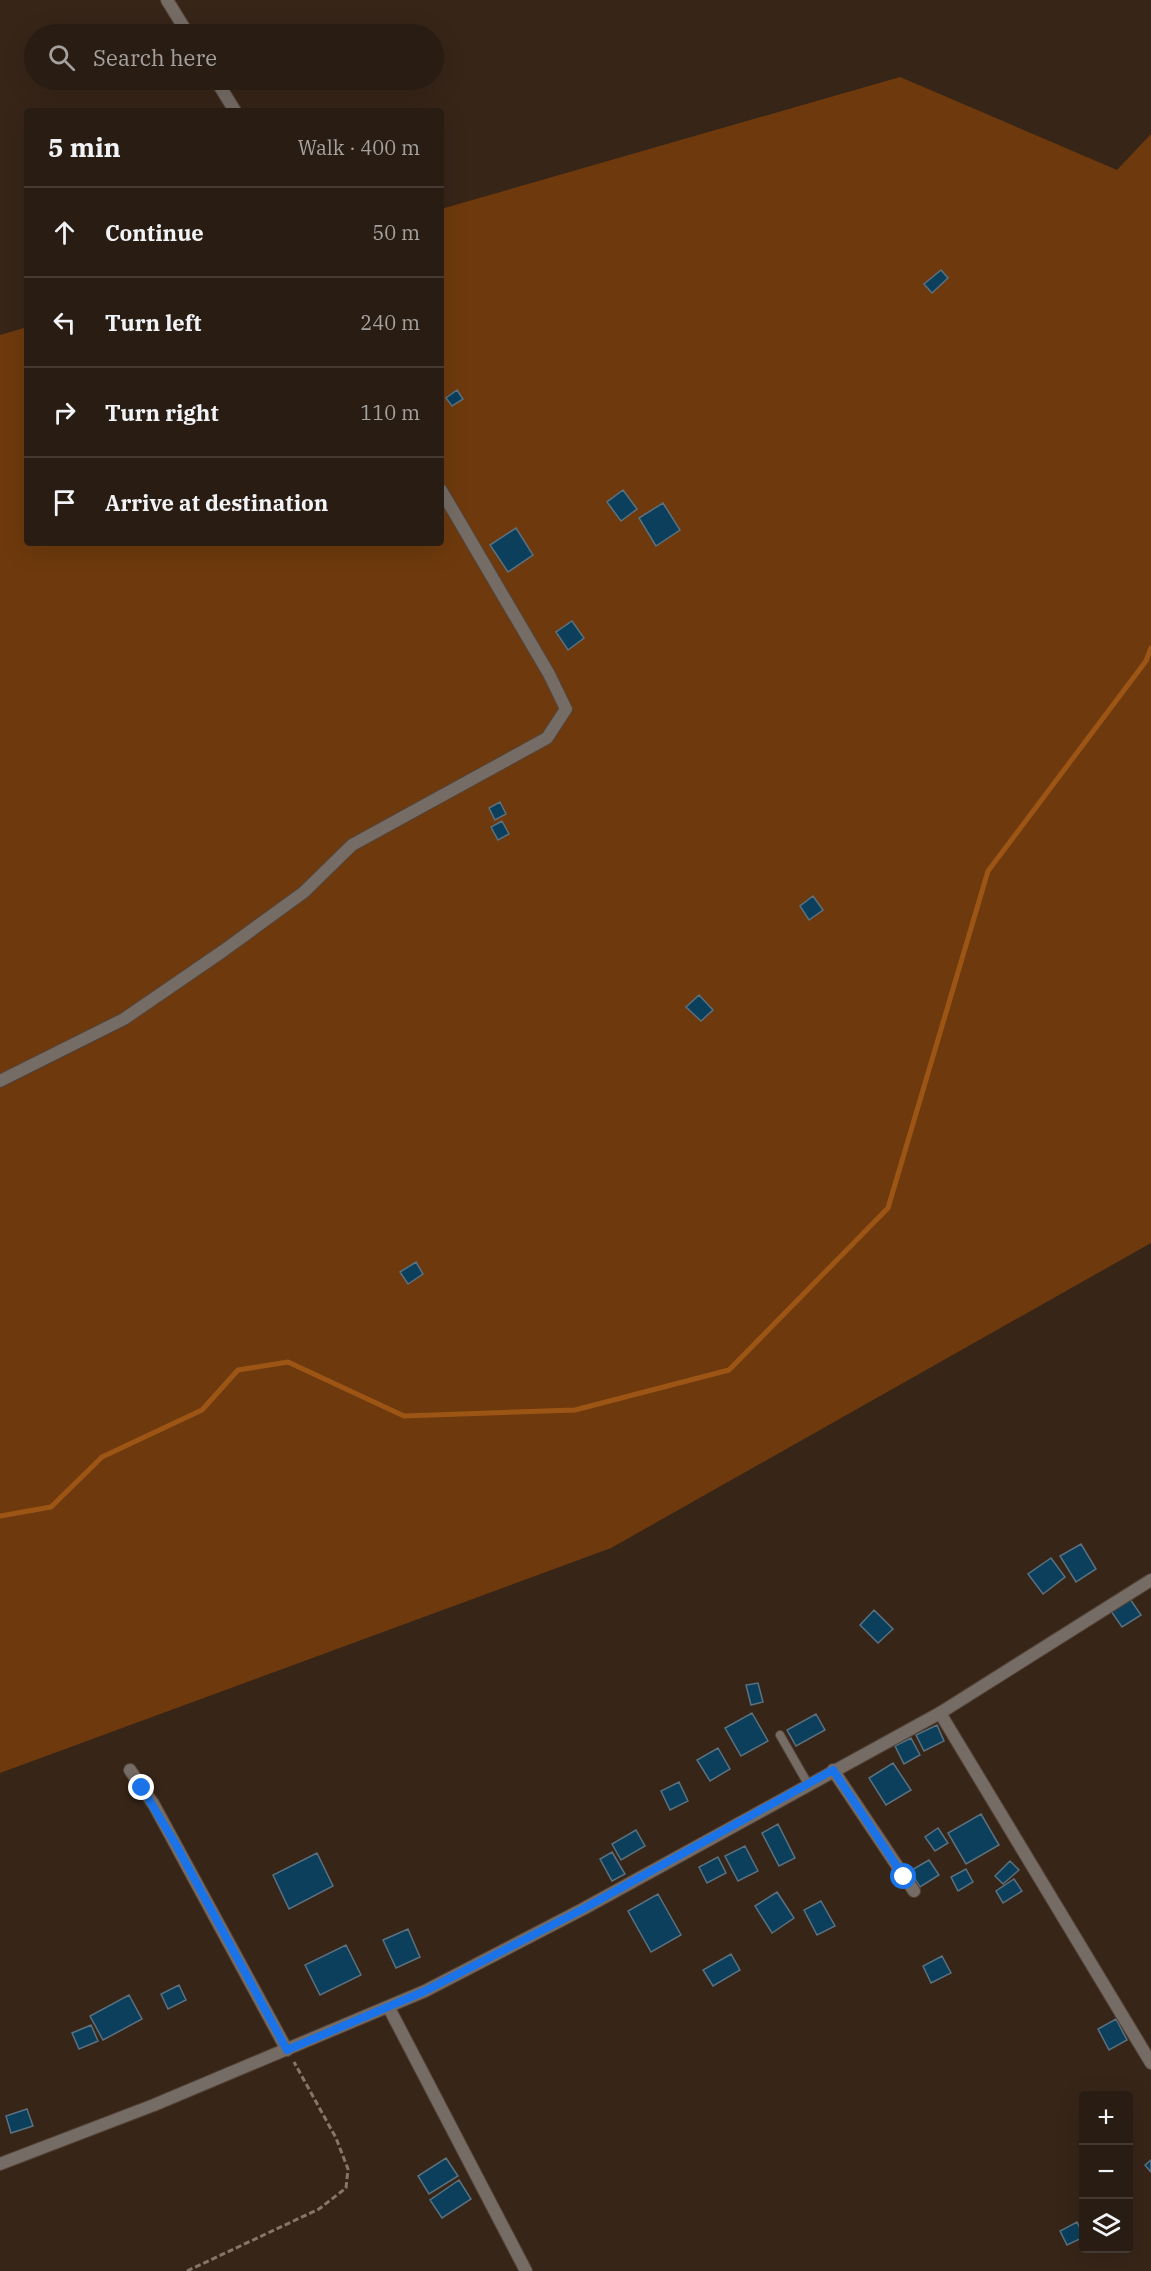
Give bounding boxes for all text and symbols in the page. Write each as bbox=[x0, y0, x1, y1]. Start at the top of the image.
search box bbox=[24, 24, 444, 90]
icon: search bbox=[45, 41, 78, 74]
text: Search here bbox=[93, 43, 217, 72]
text: 5 min bbox=[48, 130, 121, 164]
text: Walk · 400 m bbox=[298, 134, 420, 161]
icon: ahead bbox=[48, 216, 81, 249]
text: Continue bbox=[105, 218, 204, 247]
text: 50 m bbox=[372, 219, 420, 246]
icon: left bbox=[48, 306, 81, 339]
text: Turn left bbox=[105, 308, 201, 337]
text: 240 m bbox=[360, 309, 420, 336]
icon: right bbox=[48, 396, 81, 429]
text: Turn right bbox=[105, 398, 219, 427]
text: 110 m bbox=[360, 399, 420, 426]
icon: arrive bbox=[48, 486, 81, 519]
text: Arrive at destination bbox=[105, 488, 328, 517]
route end bbox=[128, 1774, 154, 1800]
route start bbox=[890, 1863, 916, 1889]
map controls bbox=[1079, 2091, 1133, 2253]
button: + bbox=[1079, 2091, 1133, 2145]
button: − bbox=[1079, 2145, 1133, 2199]
button: layers bbox=[1079, 2199, 1133, 2253]

